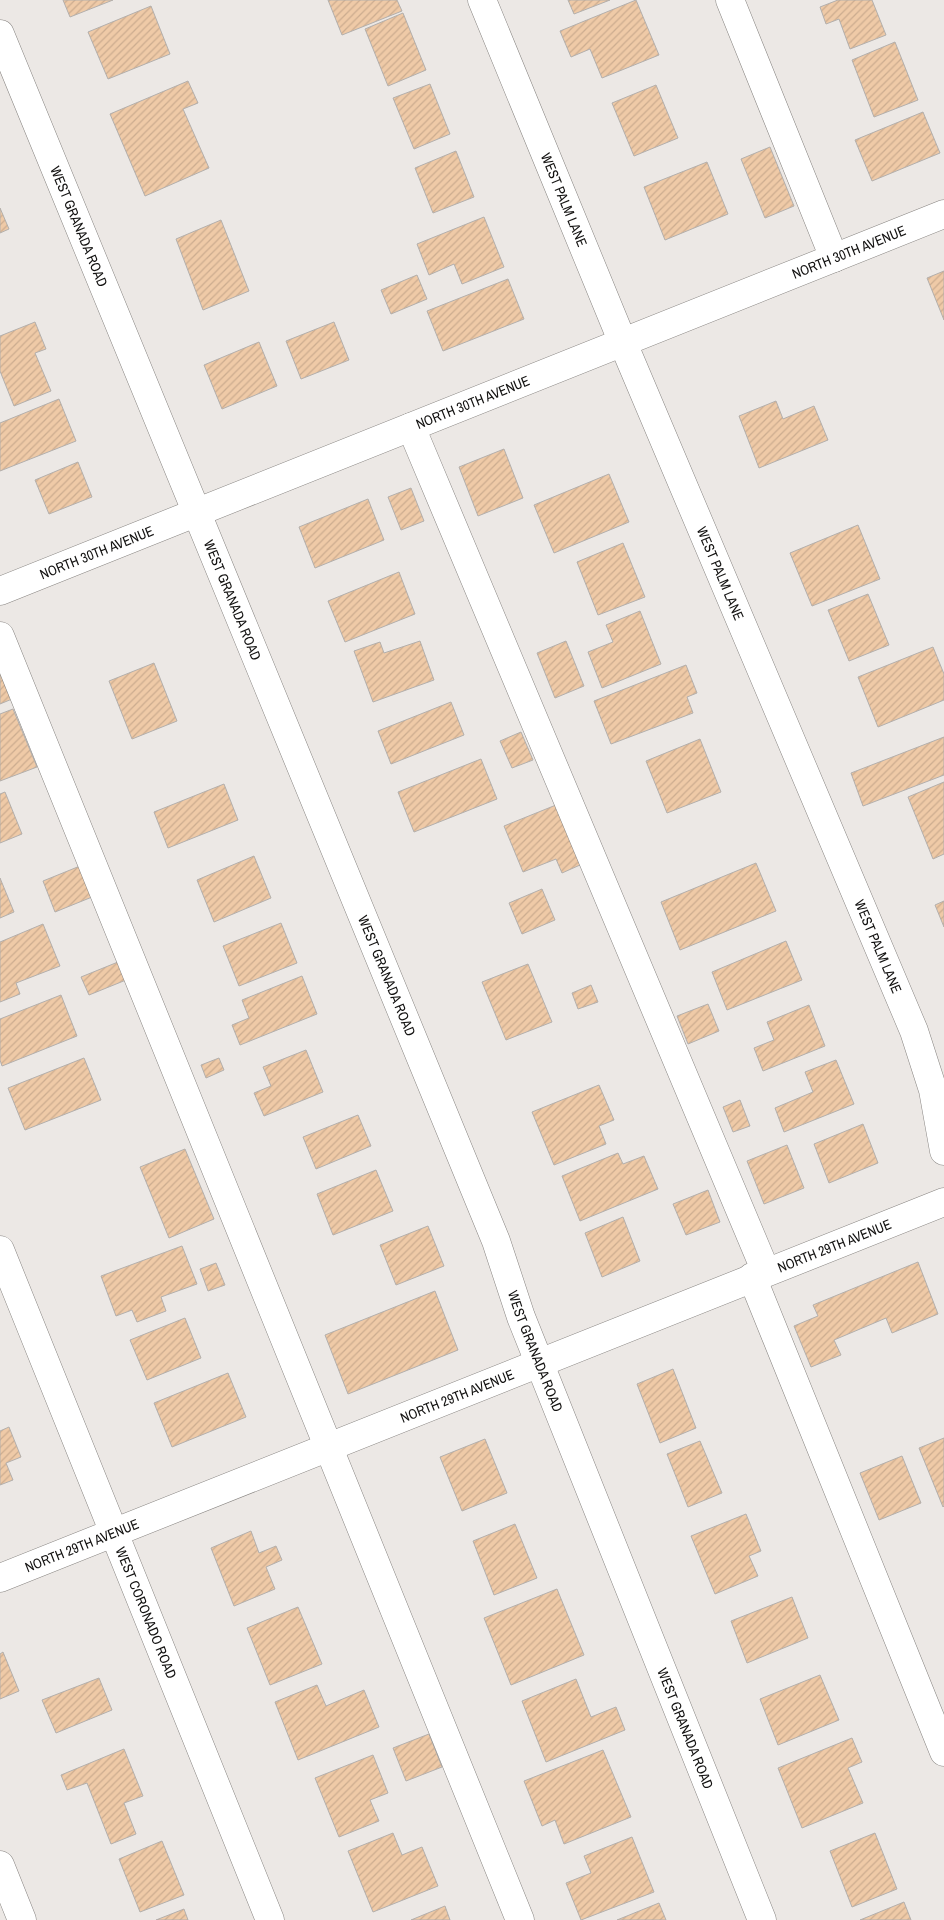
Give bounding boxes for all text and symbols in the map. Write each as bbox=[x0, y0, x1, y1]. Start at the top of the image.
street label: WEST PALM LANE bbox=[537, 150, 591, 249]
street label: WEST GRANADA ROAD bbox=[46, 163, 112, 289]
street label: NORTH 30TH AVENUE bbox=[789, 221, 908, 283]
street label: NORTH 30TH AVENUE bbox=[413, 371, 532, 433]
street label: NORTH 30TH AVENUE bbox=[37, 522, 156, 583]
street label: WEST PALM LANE bbox=[693, 524, 748, 623]
street label: WEST GRANADA ROAD bbox=[200, 537, 265, 663]
street label: WEST PALM LANE bbox=[850, 897, 906, 996]
street label: WEST GRANADA ROAD bbox=[354, 913, 420, 1039]
street label: NORTH 29TH AVENUE bbox=[775, 1215, 894, 1276]
street label: WEST GRANADA ROAD bbox=[504, 1288, 567, 1415]
street label: NORTH 29TH AVENUE bbox=[398, 1365, 517, 1427]
street label: NORTH 29TH AVENUE bbox=[22, 1515, 141, 1576]
street label: WEST CORONADO ROAD bbox=[112, 1544, 181, 1681]
street label: WEST GRANADA ROAD bbox=[653, 1665, 718, 1792]

